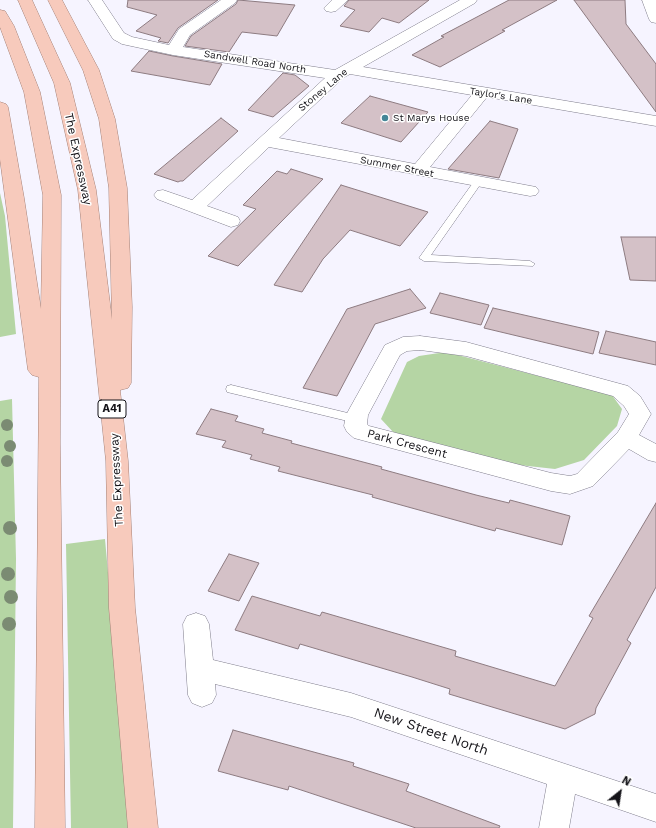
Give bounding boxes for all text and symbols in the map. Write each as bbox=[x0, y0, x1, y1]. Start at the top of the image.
street label: Sandwell Road North bbox=[203, 48, 307, 76]
street label: Stoney Lane bbox=[296, 66, 350, 114]
street label: Taylor's Lane bbox=[469, 85, 533, 107]
street label: The Expressway bbox=[61, 112, 95, 206]
place label: St Marys House bbox=[393, 112, 469, 124]
marker: St Marys House bbox=[380, 113, 390, 123]
street label: Summer Street bbox=[359, 154, 435, 180]
road number: A41 bbox=[98, 400, 126, 418]
street label: Park Crescent bbox=[365, 426, 449, 462]
street label: The Expressway bbox=[107, 433, 127, 527]
street label: New Street North bbox=[372, 705, 490, 759]
north arrow bbox=[600, 772, 640, 812]
text: N bbox=[619, 774, 633, 789]

